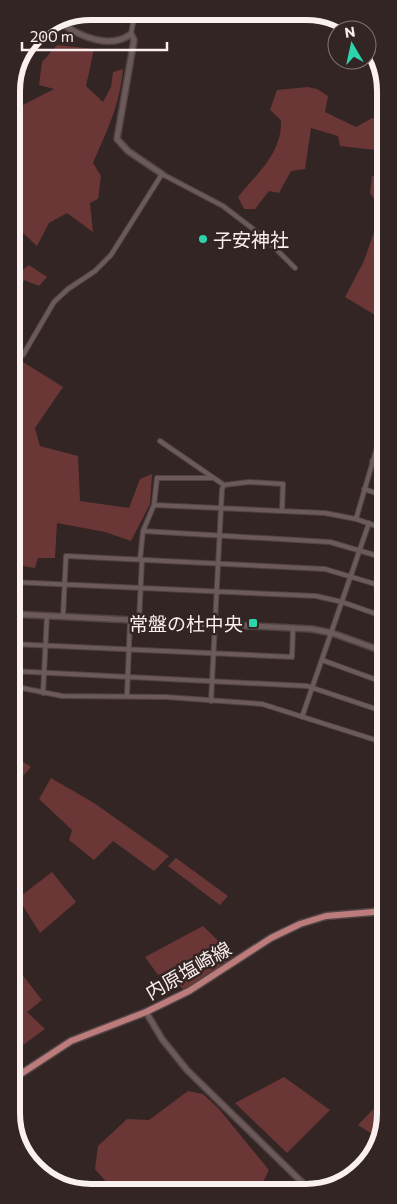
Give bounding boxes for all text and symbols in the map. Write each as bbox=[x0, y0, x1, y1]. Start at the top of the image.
scale bar bbox=[22, 20, 168, 52]
north arrow bbox=[327, 20, 377, 70]
text: N bbox=[343, 22, 356, 41]
text: 200 m bbox=[30, 27, 74, 45]
place label: 子安神社 bbox=[213, 228, 289, 251]
marker: 子安神社 bbox=[197, 233, 209, 245]
place label: 常盤の杜中央 bbox=[129, 612, 243, 635]
marker: 常盤の杜中央 bbox=[247, 617, 259, 629]
street label: 内原塩崎線 bbox=[141, 936, 235, 1004]

